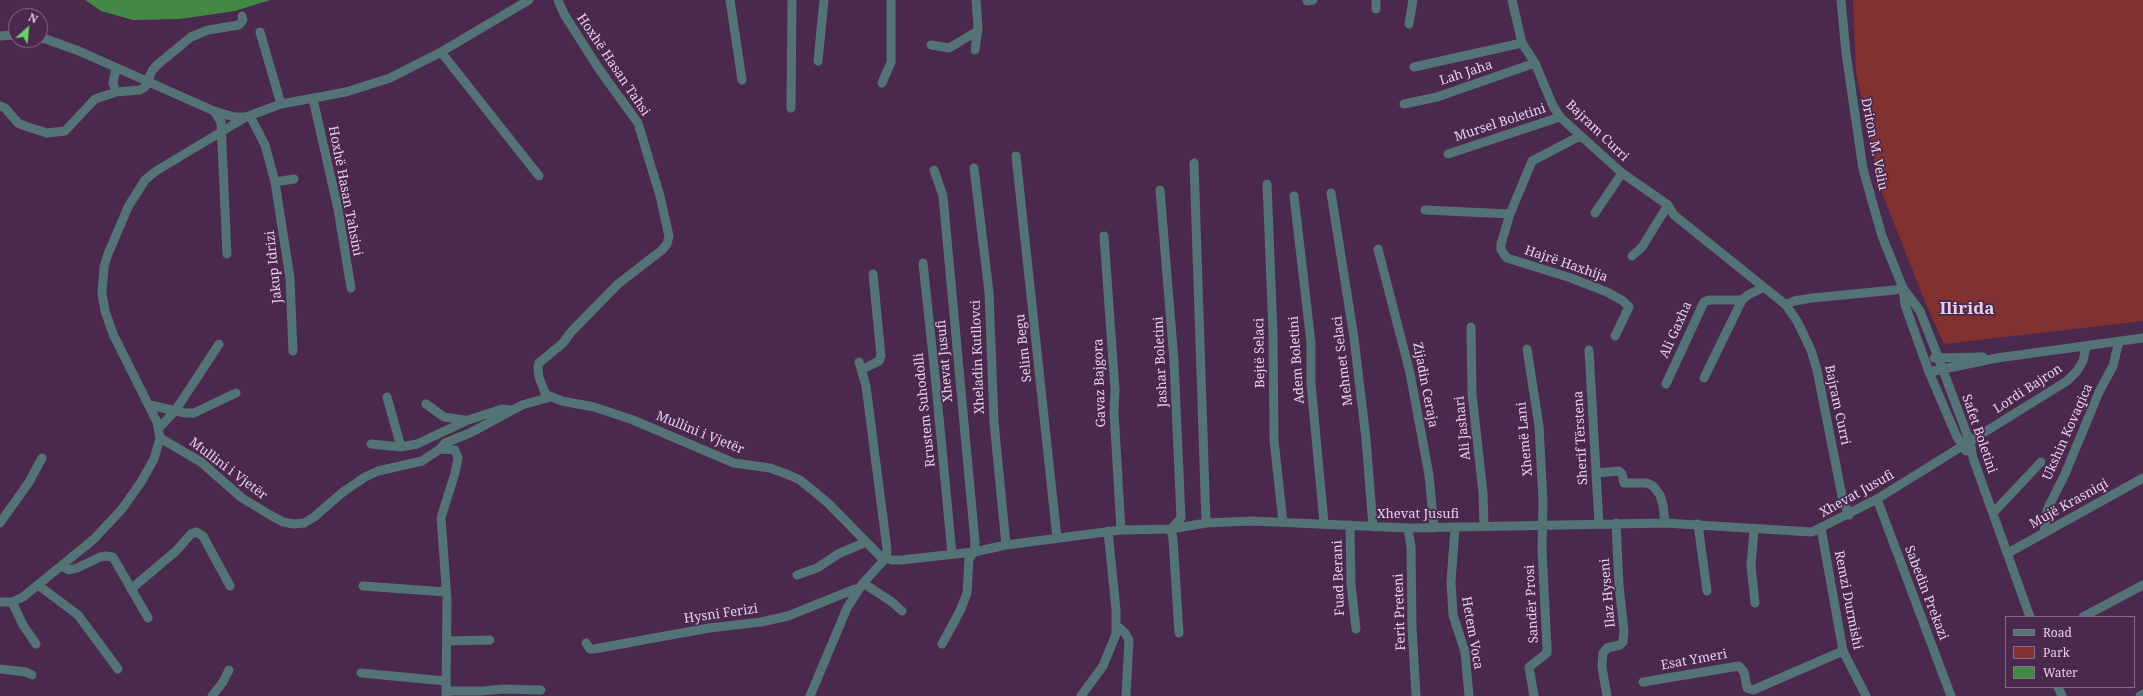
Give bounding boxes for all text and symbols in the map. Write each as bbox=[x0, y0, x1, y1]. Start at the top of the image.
north arrow bbox=[8, 8, 48, 48]
text: N bbox=[26, 9, 40, 26]
street label: Hoxhë Hasan Tahsi bbox=[573, 11, 653, 119]
street label: Lah Jaha bbox=[1438, 57, 1494, 89]
street label: Driton M. Veliu bbox=[1857, 96, 1891, 192]
street label: Bajram Curri bbox=[1562, 97, 1632, 165]
street label: Mursel Boletini bbox=[1452, 101, 1548, 145]
street label: Hoxhë Hasan Tahsini bbox=[325, 125, 365, 257]
street label: Jakup Idrizi bbox=[262, 230, 286, 304]
street label: Hajrë Haxhija bbox=[1522, 243, 1610, 285]
street label: Ali Gaxha bbox=[1657, 299, 1695, 361]
district label: Ilirida bbox=[1940, 299, 1994, 319]
street label: Xheladin Kutllovci bbox=[968, 300, 988, 414]
street label: Selim Begu bbox=[1013, 313, 1035, 383]
street label: Mehmet Selaci bbox=[1330, 315, 1356, 407]
street label: Jashar Boletini bbox=[1151, 316, 1171, 408]
street label: Adem Boletini bbox=[1286, 316, 1308, 404]
street label: Bejtë Selaci bbox=[1252, 318, 1268, 388]
street label: Xhevat Jusufi bbox=[934, 319, 956, 403]
street label: Gavaz Bajgora bbox=[1091, 338, 1109, 428]
street label: Zijadin Ceraja bbox=[1409, 341, 1441, 429]
street label: Rrustem Suhodolli bbox=[911, 352, 939, 468]
street label: Lordi Bajron bbox=[1991, 361, 2065, 417]
street label: Bajram Curri bbox=[1821, 364, 1853, 446]
street label: Ukshin Kovaqica bbox=[2040, 381, 2096, 483]
street label: Sherif Tërstena bbox=[1571, 391, 1591, 485]
street label: Safet Boletini bbox=[1958, 393, 2000, 475]
street label: Ali Jashari bbox=[1452, 395, 1474, 461]
street label: Xhemë Lani bbox=[1514, 401, 1536, 477]
street label: Mullini i Vjetër bbox=[654, 408, 746, 458]
street label: Mullini i Vjetër bbox=[186, 435, 270, 503]
street label: Xhevat Jusufi bbox=[1817, 467, 1897, 521]
street label: Mujë Krasniqi bbox=[2027, 476, 2111, 532]
street label: Xhevat Jusufi bbox=[1377, 506, 1459, 522]
street label: Fuad Berani bbox=[1330, 540, 1348, 616]
street label: Sabedin Prekazi bbox=[1901, 544, 1951, 642]
street label: Remzi Durmishi bbox=[1831, 549, 1865, 651]
street label: Ilaz Hyseni bbox=[1597, 558, 1619, 628]
street label: Sandër Prosi bbox=[1522, 564, 1542, 644]
street label: Ferit Preteni bbox=[1391, 573, 1409, 651]
street label: Hetem Voca bbox=[1458, 595, 1486, 671]
street label: Hysni Ferizi bbox=[683, 601, 759, 627]
legend bbox=[2005, 616, 2135, 688]
text: Road bbox=[2043, 624, 2072, 641]
text: Park bbox=[2043, 644, 2070, 661]
street label: Esat Ymeri bbox=[1660, 647, 1728, 673]
text: Water bbox=[2043, 664, 2078, 681]

